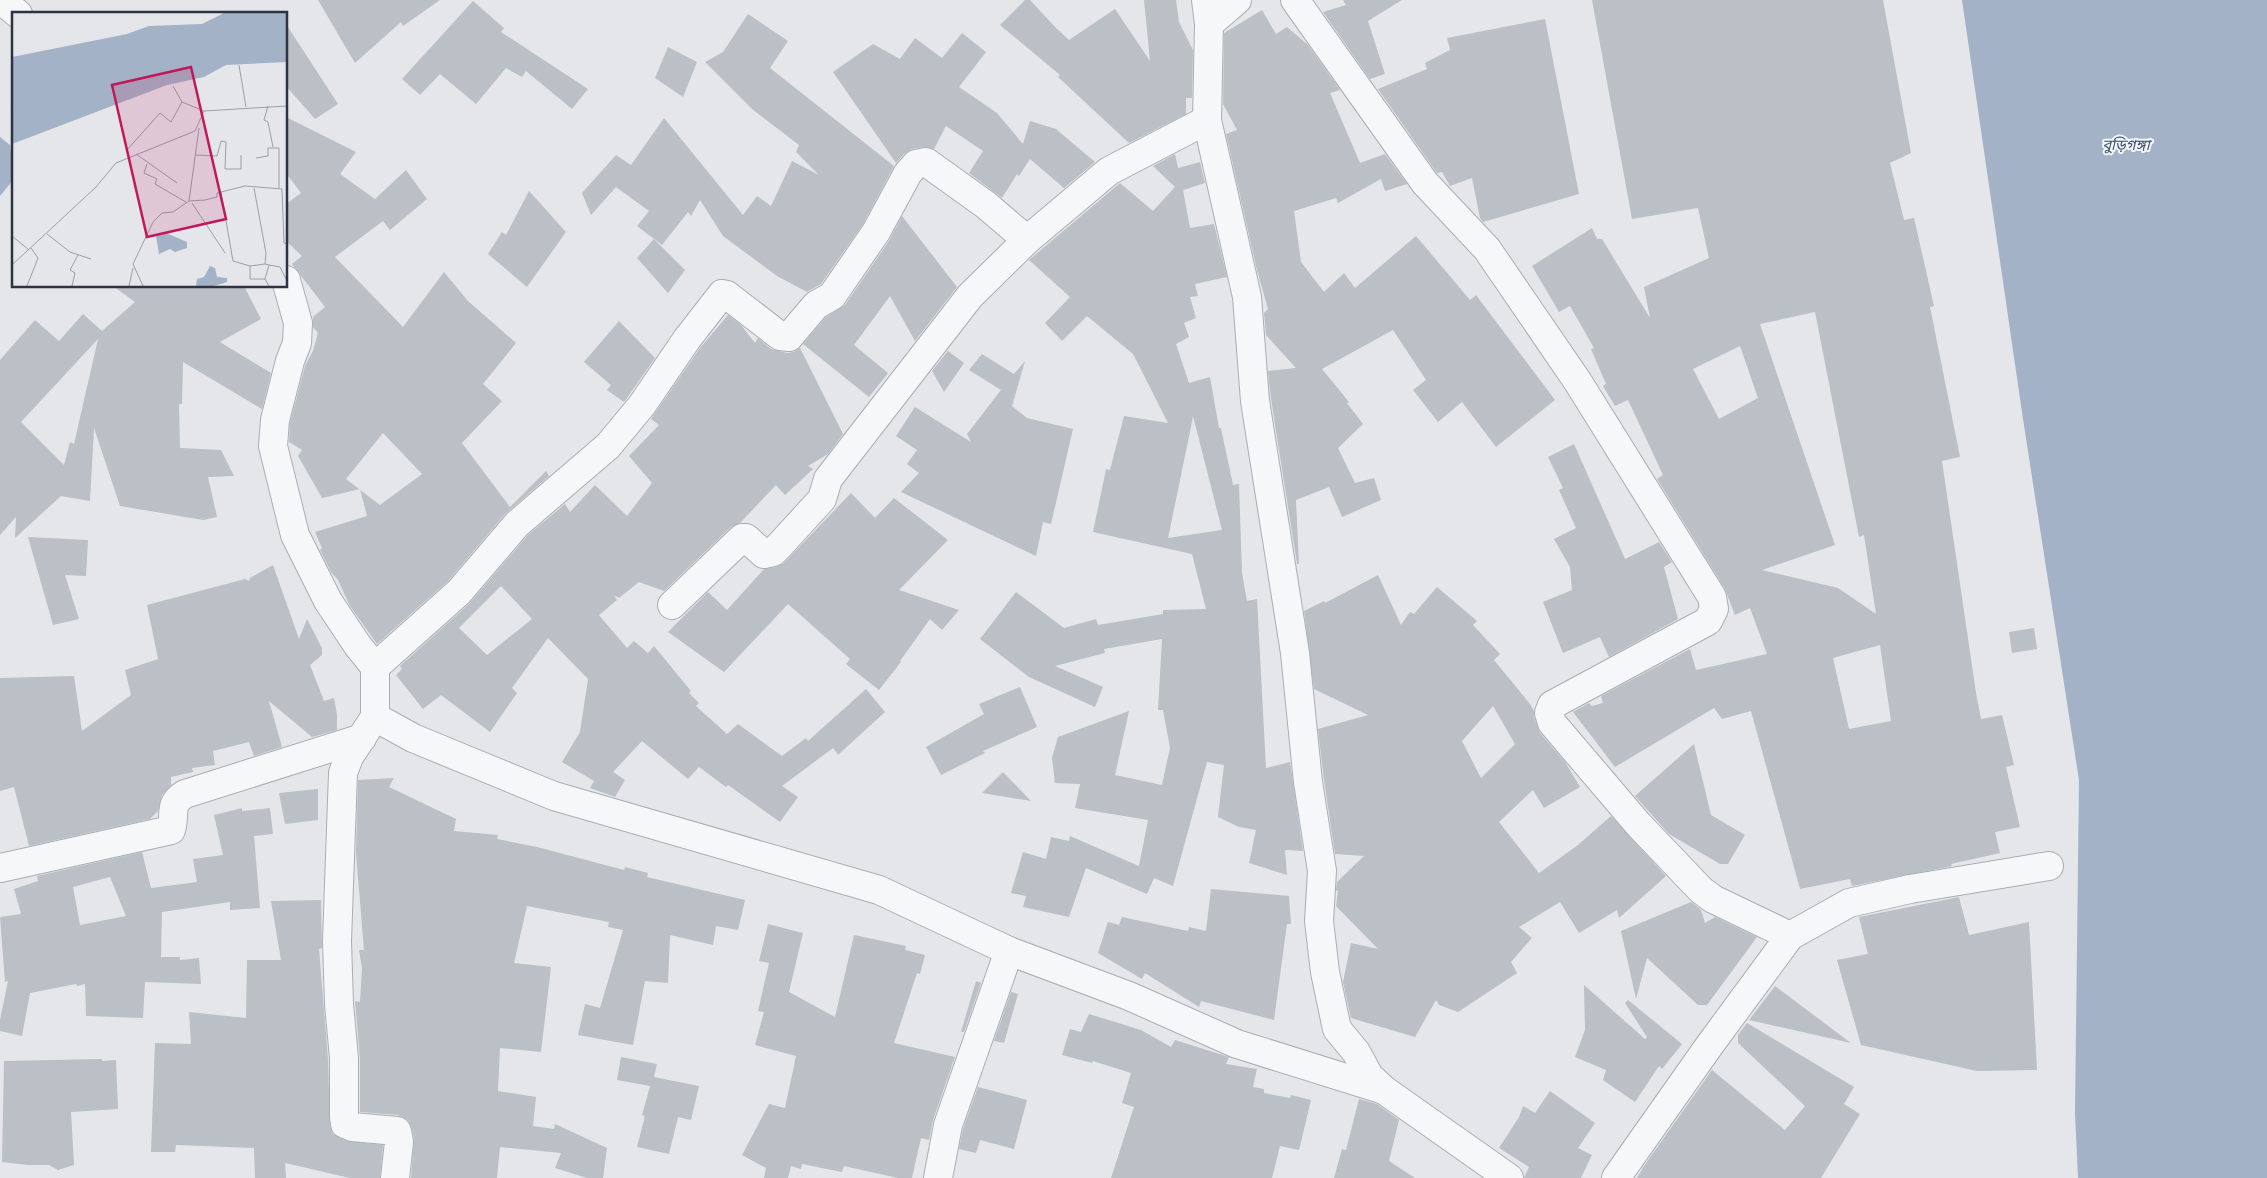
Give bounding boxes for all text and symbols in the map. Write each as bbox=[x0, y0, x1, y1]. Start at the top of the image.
inset map bbox=[12, 12, 288, 288]
water label: বুড়িগঙ্গা bbox=[2102, 135, 2153, 154]

